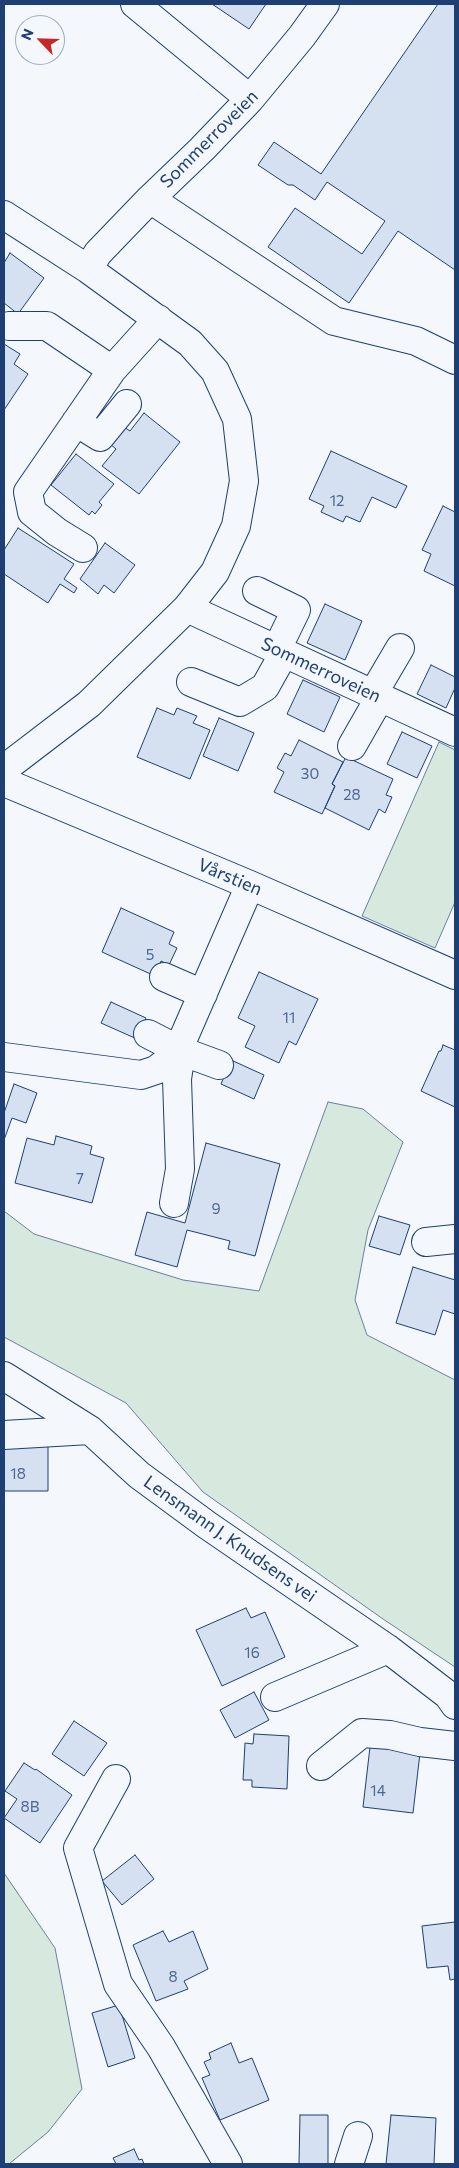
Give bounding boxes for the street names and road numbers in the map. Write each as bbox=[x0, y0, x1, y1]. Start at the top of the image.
street label: Sommerroveien bbox=[156, 86, 262, 192]
street label: Sommerroveien bbox=[258, 633, 384, 707]
street label: Vårstien bbox=[195, 854, 265, 900]
street label: Lensmann J. Knudsens vei bbox=[139, 1471, 321, 1607]

